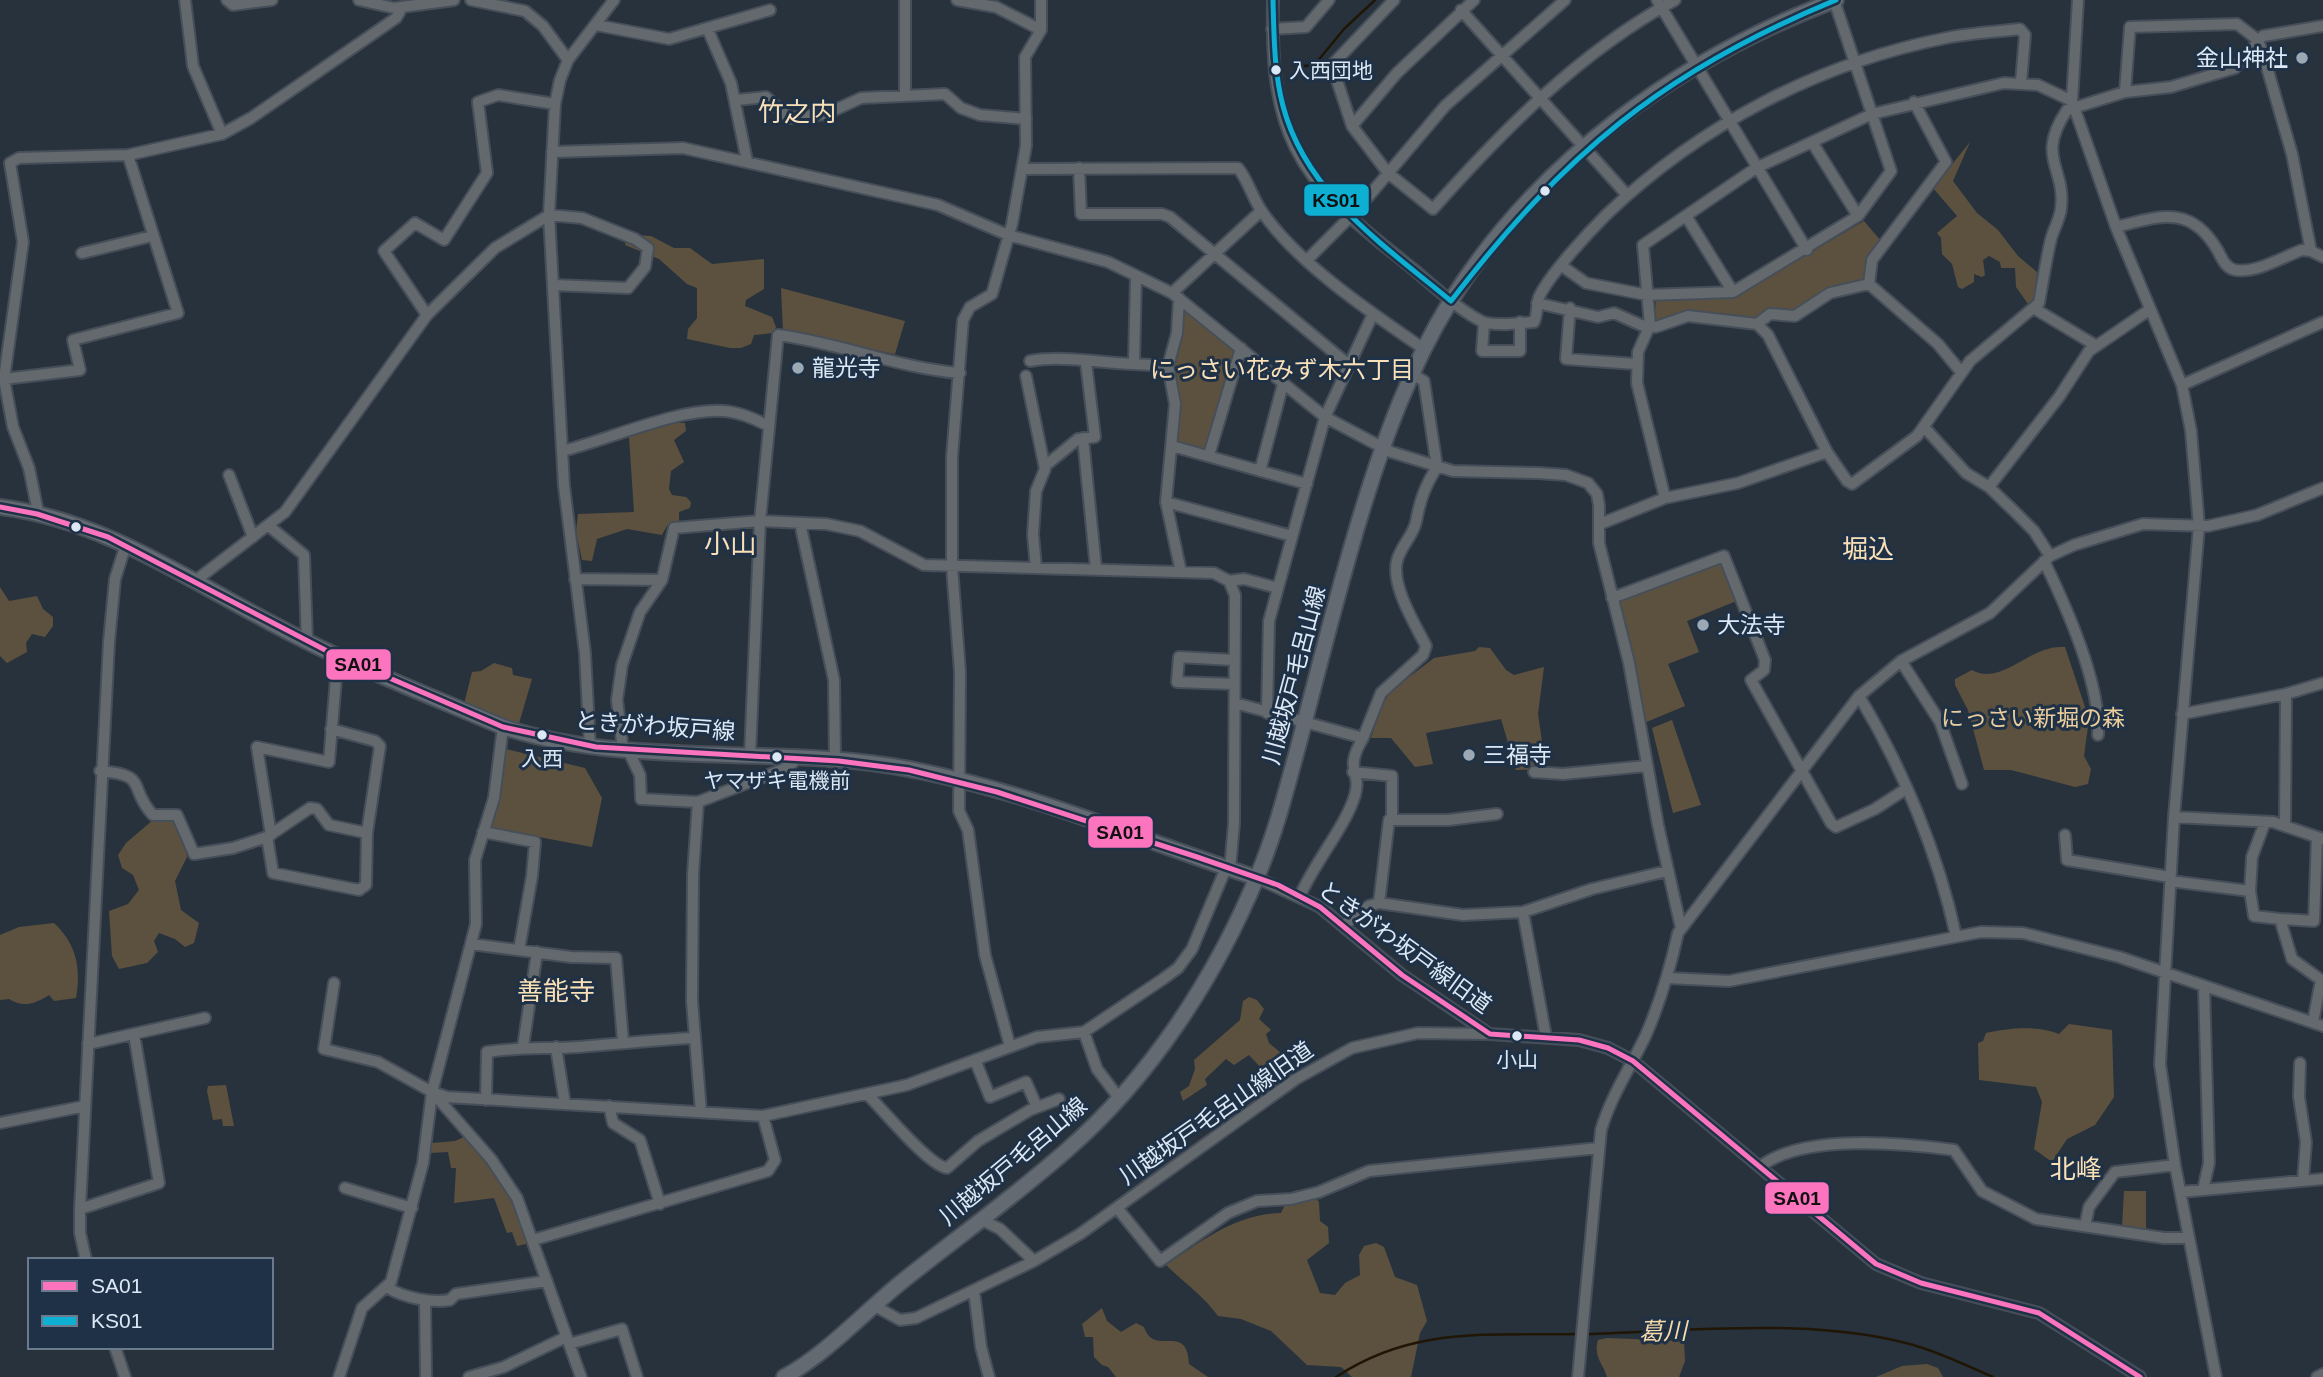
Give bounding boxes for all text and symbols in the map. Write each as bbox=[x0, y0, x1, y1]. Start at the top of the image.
place label: 金山神社 bbox=[2196, 45, 2288, 71]
marker: 金山神社 bbox=[2294, 50, 2310, 66]
place label: 入西団地 bbox=[1289, 59, 1373, 82]
marker: 入西団地 bbox=[1269, 63, 1283, 77]
district label: 竹之内 bbox=[758, 97, 836, 127]
line badge: KS01 bbox=[1303, 183, 1370, 217]
unlabelled marker bbox=[1538, 184, 1552, 198]
text: KS01 bbox=[1312, 190, 1360, 211]
place label: 龍光寺 bbox=[812, 355, 881, 381]
district label: にっさい花みず木六丁目 bbox=[1150, 356, 1414, 383]
marker: 龍光寺 bbox=[790, 360, 806, 376]
unlabelled marker bbox=[69, 520, 83, 534]
district label: 小山 bbox=[704, 529, 756, 559]
district label: 堀込 bbox=[1842, 534, 1894, 564]
street label: 川越坂戸毛呂山線 bbox=[1258, 583, 1330, 767]
place label: 大法寺 bbox=[1717, 612, 1786, 638]
marker: 大法寺 bbox=[1695, 617, 1711, 633]
line badge: SA01 bbox=[325, 648, 392, 681]
text: SA01 bbox=[334, 654, 382, 675]
park label: にっさい新堀の森 bbox=[1941, 705, 2125, 731]
street label: ときがわ坂戸線 bbox=[574, 707, 736, 745]
marker: 入西 bbox=[535, 728, 549, 742]
place label: 三福寺 bbox=[1483, 742, 1552, 768]
place label: 入西 bbox=[521, 747, 563, 770]
marker: 三福寺 bbox=[1461, 747, 1477, 763]
marker: ヤマザキ電機前 bbox=[770, 750, 784, 764]
place label: ヤマザキ電機前 bbox=[704, 769, 851, 792]
line badge: SA01 bbox=[1087, 815, 1154, 849]
text: SA01 bbox=[1096, 822, 1144, 843]
street label: ときがわ坂戸線旧道 bbox=[1314, 876, 1496, 1018]
district label: 善能寺 bbox=[517, 976, 595, 1006]
marker: 小山 bbox=[1510, 1029, 1524, 1043]
street label: 川越坂戸毛呂山線旧道 bbox=[1114, 1036, 1318, 1190]
place label: 小山 bbox=[1496, 1048, 1538, 1071]
street label: 川越坂戸毛呂山線 bbox=[934, 1092, 1092, 1230]
district label: 北峰 bbox=[2050, 1154, 2102, 1184]
line badge: SA01 bbox=[1764, 1181, 1830, 1215]
text: SA01 bbox=[1773, 1188, 1821, 1209]
legend bbox=[28, 1258, 273, 1349]
text: SA01 bbox=[91, 1274, 142, 1297]
text: KS01 bbox=[91, 1309, 142, 1332]
water label: 葛川 bbox=[1639, 1317, 1690, 1345]

